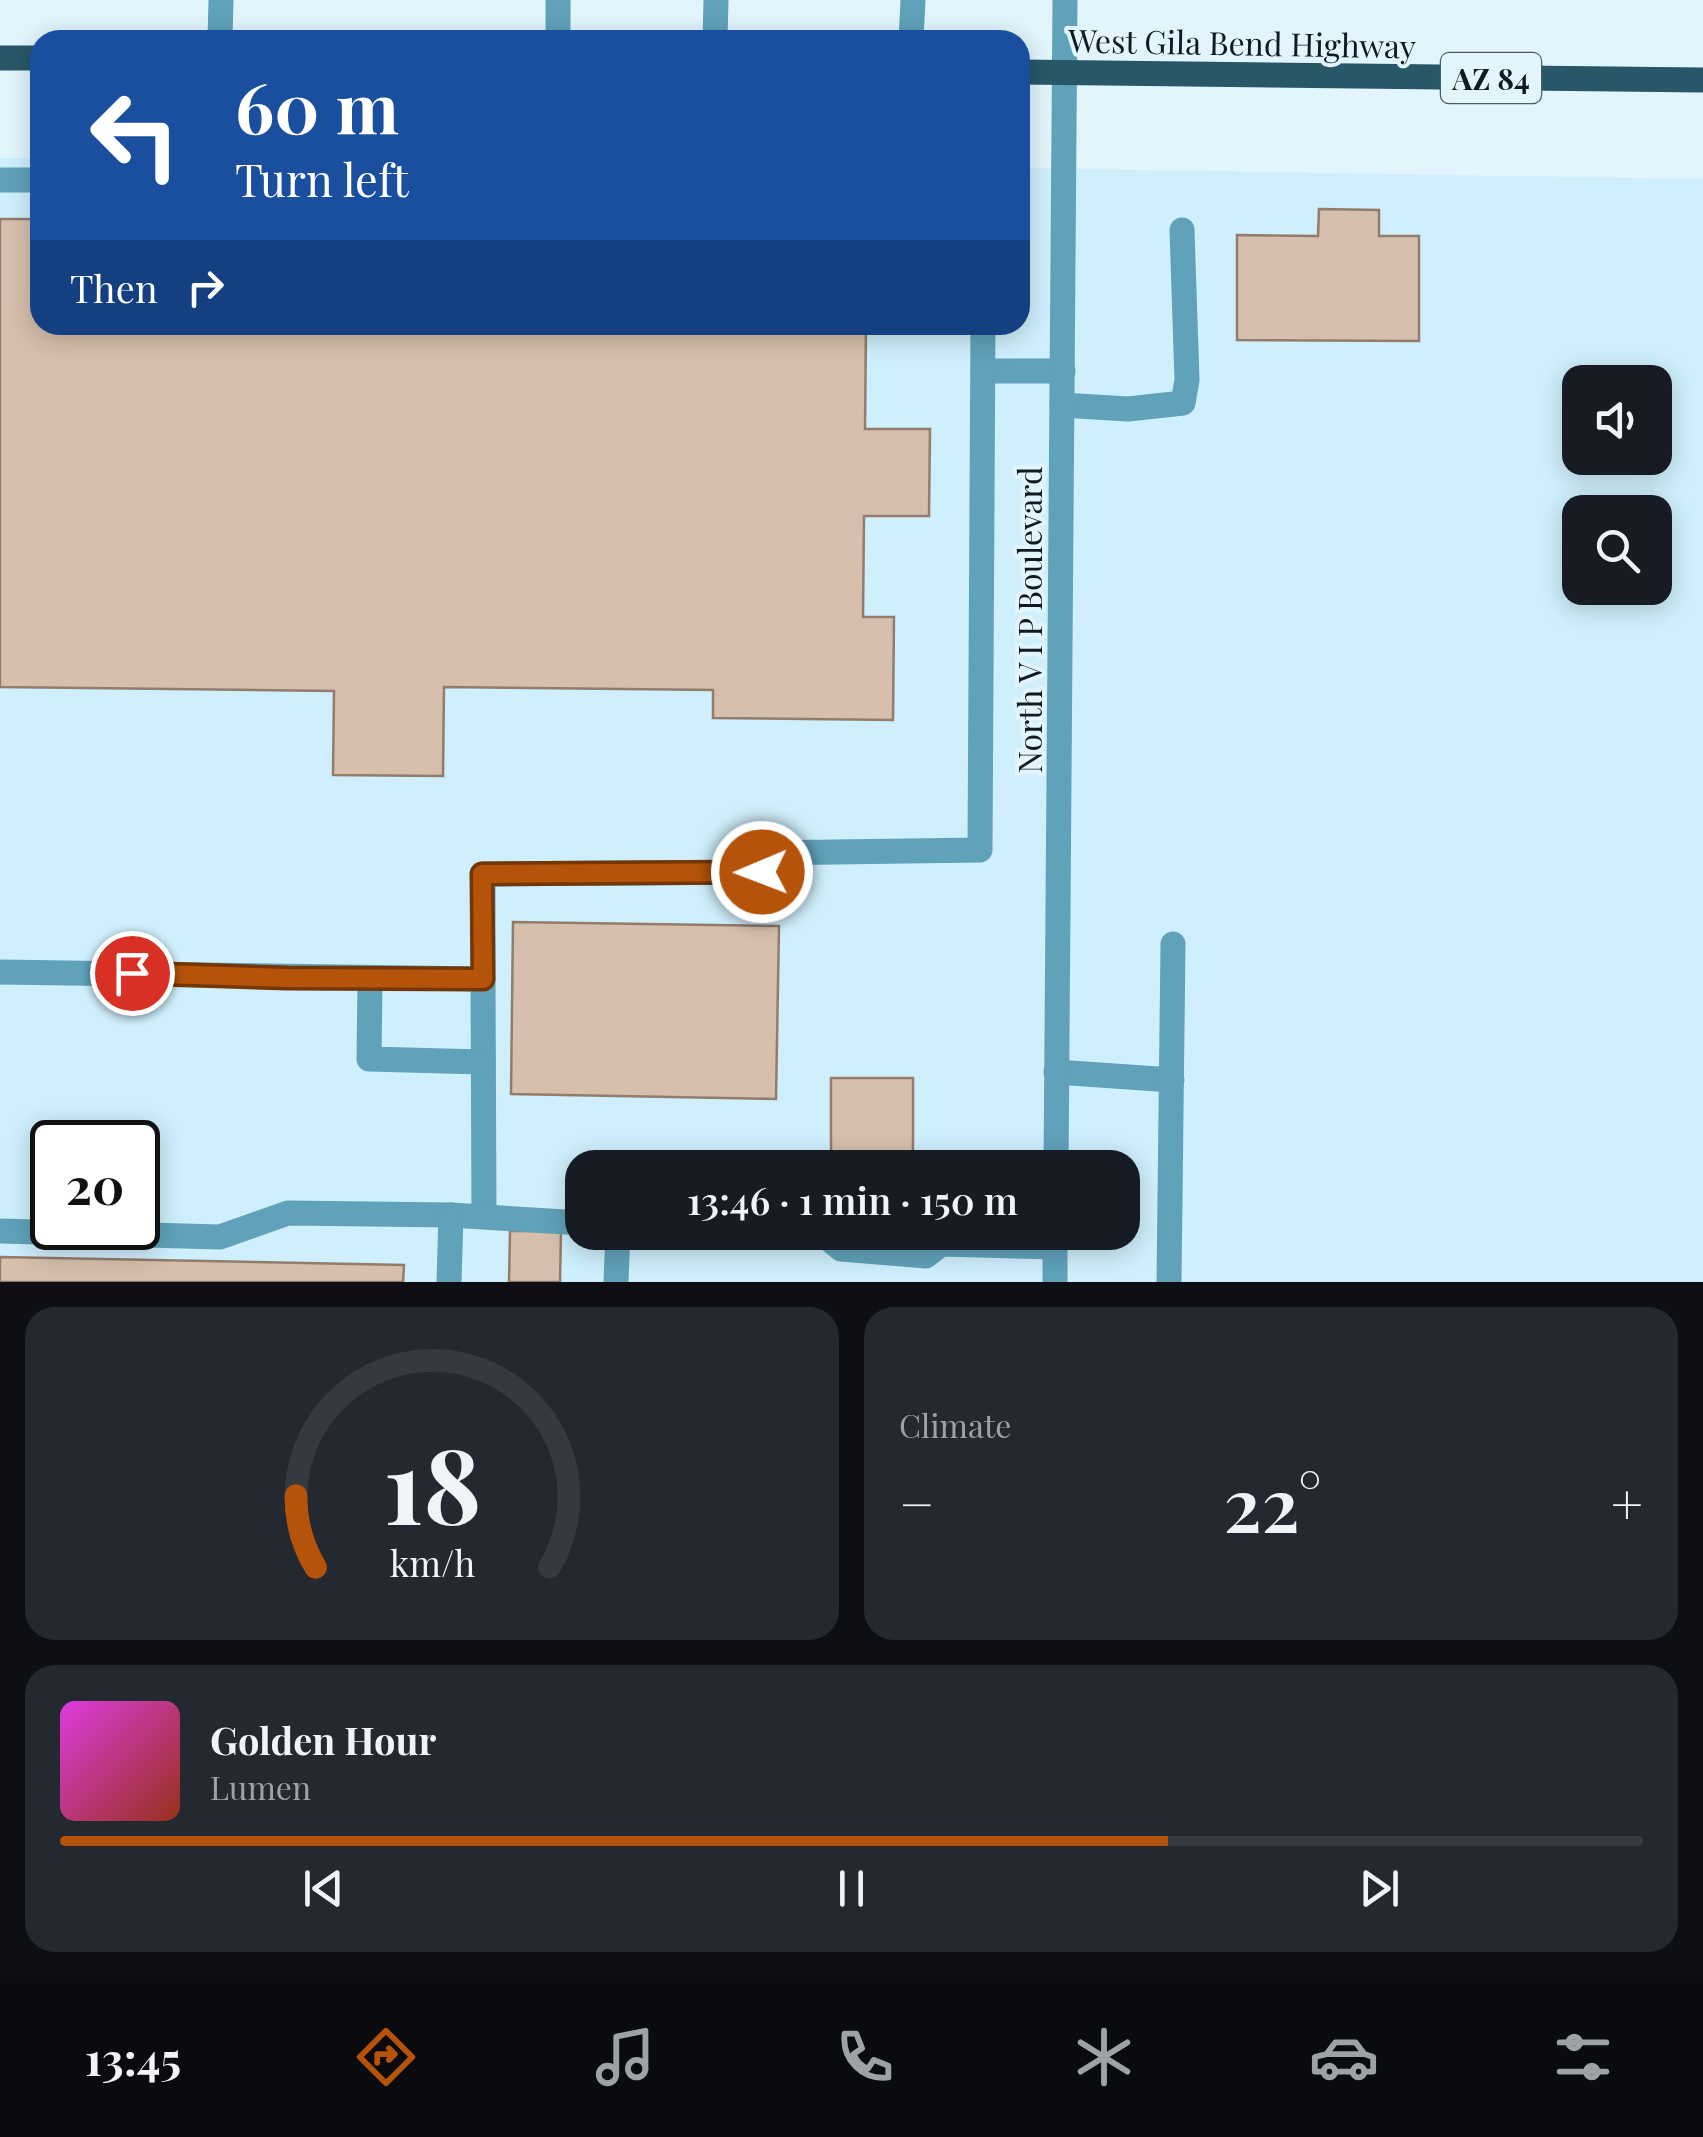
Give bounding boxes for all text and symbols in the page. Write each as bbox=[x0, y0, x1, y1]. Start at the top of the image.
street label: West Gila Bend Highway bbox=[1067, 17, 1416, 67]
road number: AZ 84 bbox=[1441, 53, 1541, 103]
text: 60 m bbox=[235, 58, 399, 152]
icon: left bbox=[70, 70, 200, 200]
text: Turn left bbox=[235, 148, 409, 208]
icon: right bbox=[178, 260, 233, 315]
text: Then bbox=[70, 262, 158, 313]
map controls bbox=[1562, 365, 1672, 605]
button: sound bbox=[1562, 365, 1672, 475]
street label: North V I P Boulevard bbox=[1007, 466, 1050, 774]
button: search bbox=[1562, 495, 1672, 605]
position arrow bbox=[710, 820, 814, 924]
pin bbox=[90, 931, 175, 1016]
icon: arrive bbox=[105, 946, 160, 1001]
speed limit sign: 20 bbox=[30, 1120, 160, 1250]
text: 13:46 · 1 min · 150 m bbox=[687, 1174, 1018, 1225]
text: Climate bbox=[899, 1403, 1011, 1446]
text: 18 bbox=[383, 1412, 481, 1551]
text: 22° bbox=[1223, 1452, 1322, 1552]
text: − bbox=[899, 1465, 935, 1539]
text: + bbox=[1611, 1465, 1643, 1539]
text: km/h bbox=[389, 1538, 475, 1586]
text: Golden Hour bbox=[210, 1714, 436, 1765]
text: Lumen bbox=[210, 1765, 311, 1808]
icon: previous bbox=[296, 1861, 351, 1916]
icon: pause bbox=[824, 1861, 879, 1916]
icon: next bbox=[1352, 1861, 1407, 1916]
icon: directions bbox=[351, 2022, 421, 2092]
icon: music bbox=[590, 2022, 660, 2092]
icon: phone bbox=[830, 2022, 900, 2092]
icon: climate bbox=[1069, 2022, 1139, 2092]
icon: car bbox=[1309, 2022, 1379, 2092]
icon: filters bbox=[1548, 2022, 1618, 2092]
text: 13:45 bbox=[85, 2027, 181, 2087]

